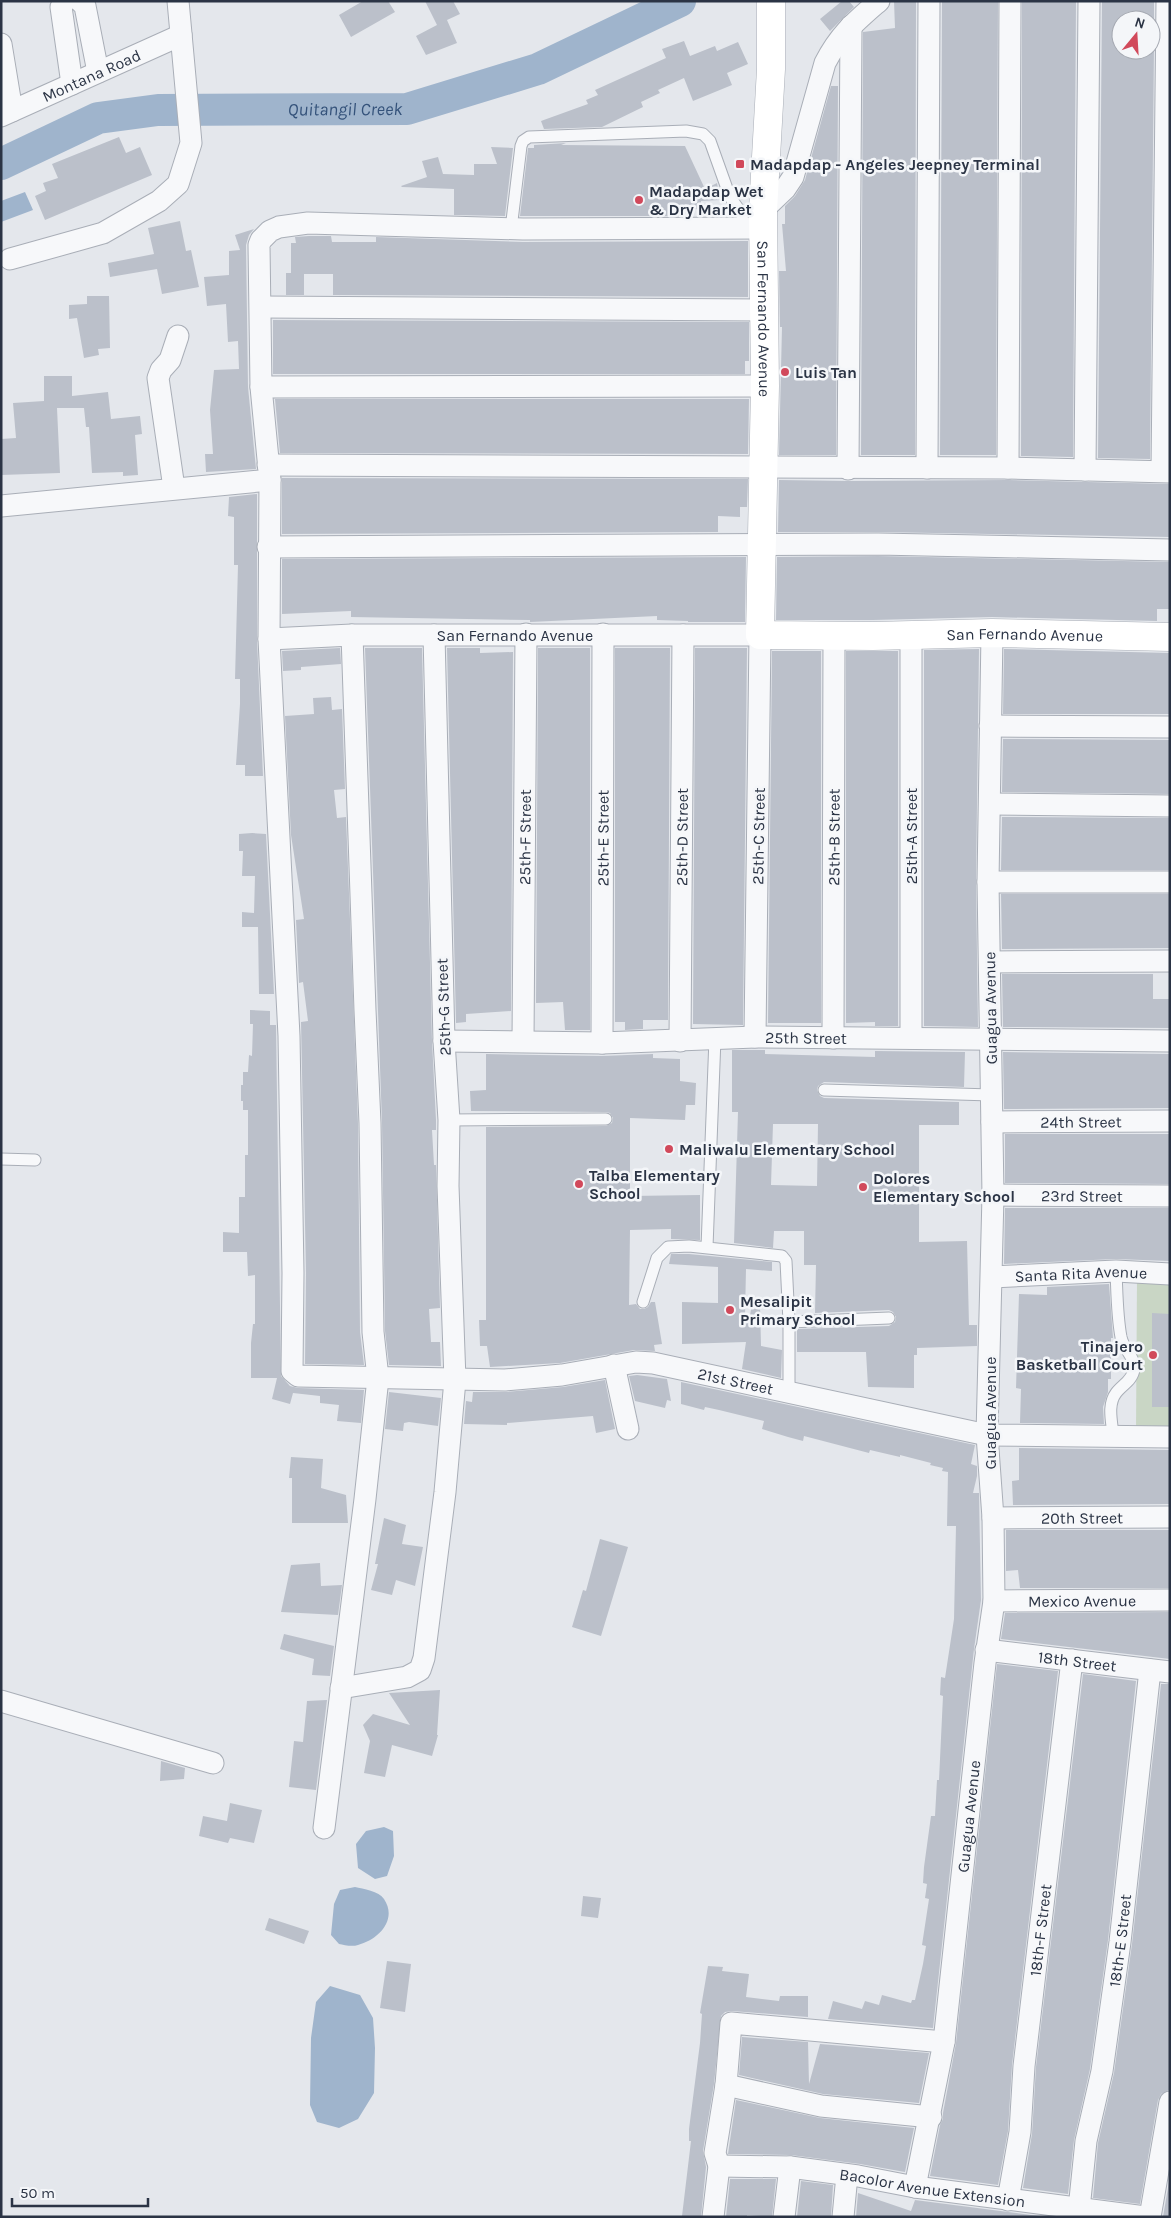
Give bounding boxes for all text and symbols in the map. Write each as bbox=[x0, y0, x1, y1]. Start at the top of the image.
north arrow bbox=[1111, 10, 1161, 60]
text: N bbox=[1132, 13, 1147, 33]
street label: Montana Road bbox=[39, 45, 144, 106]
water label: Quitangil Creek bbox=[288, 98, 403, 120]
place label: Madapdap - Angeles Jeepney Terminal bbox=[750, 155, 1040, 174]
marker: Madapdap - Angeles Jeepney Terminal bbox=[734, 158, 746, 170]
place label: Madapdap Wet & Dry Market bbox=[649, 182, 764, 219]
marker: Madapdap Wet & Dry Market bbox=[633, 194, 645, 206]
street label: San Fernando Avenue bbox=[753, 240, 774, 397]
place label: Luis Tan bbox=[795, 363, 857, 382]
marker: Luis Tan bbox=[779, 366, 791, 378]
street label: San Fernando Avenue bbox=[946, 624, 1103, 645]
street label: San Fernando Avenue bbox=[437, 626, 593, 645]
street label: 25th-C Street bbox=[748, 787, 769, 885]
street label: 25th-D Street bbox=[672, 788, 692, 886]
street label: 25th-B Street bbox=[824, 788, 844, 886]
street label: 25th-A Street bbox=[902, 788, 921, 884]
street label: 25th-F Street bbox=[515, 789, 535, 885]
street label: 25th-E Street bbox=[593, 790, 613, 886]
street label: Guagua Avenue bbox=[980, 951, 1001, 1065]
street label: 25th-G Street bbox=[432, 958, 455, 1056]
street label: 25th Street bbox=[765, 1028, 847, 1048]
street label: 24th Street bbox=[1040, 1112, 1122, 1132]
place label: Maliwalu Elementary School bbox=[679, 1140, 895, 1159]
marker: Maliwalu Elementary School bbox=[663, 1143, 675, 1155]
place label: Talba Elementary School bbox=[589, 1166, 720, 1203]
place label: Dolores Elementary School bbox=[873, 1169, 1015, 1206]
marker: Talba Elementary School bbox=[573, 1178, 585, 1190]
marker: Dolores Elementary School bbox=[857, 1181, 869, 1193]
street label: 23rd Street bbox=[1041, 1186, 1123, 1206]
street label: Santa Rita Avenue bbox=[1014, 1262, 1148, 1286]
place label: Mesalipit Primary School bbox=[740, 1292, 855, 1329]
marker: Mesalipit Primary School bbox=[724, 1304, 736, 1316]
place label: Tinajero Basketball Court bbox=[1016, 1337, 1143, 1374]
marker: Tinajero Basketball Court bbox=[1147, 1349, 1159, 1361]
street label: Guagua Avenue bbox=[981, 1357, 1000, 1469]
street label: 21st Street bbox=[696, 1364, 775, 1399]
street label: 20th Street bbox=[1041, 1508, 1123, 1528]
street label: Mexico Avenue bbox=[1028, 1591, 1136, 1611]
street label: 18th Street bbox=[1037, 1647, 1117, 1676]
street label: Guagua Avenue bbox=[953, 1759, 984, 1873]
street label: 18th-F Street bbox=[1026, 1883, 1055, 1977]
street label: 18th-E Street bbox=[1105, 1893, 1135, 1988]
street label: Bacolor Avenue Extension bbox=[838, 2165, 1026, 2211]
scale bar bbox=[12, 2176, 149, 2208]
text: 50 m bbox=[20, 2184, 55, 2202]

